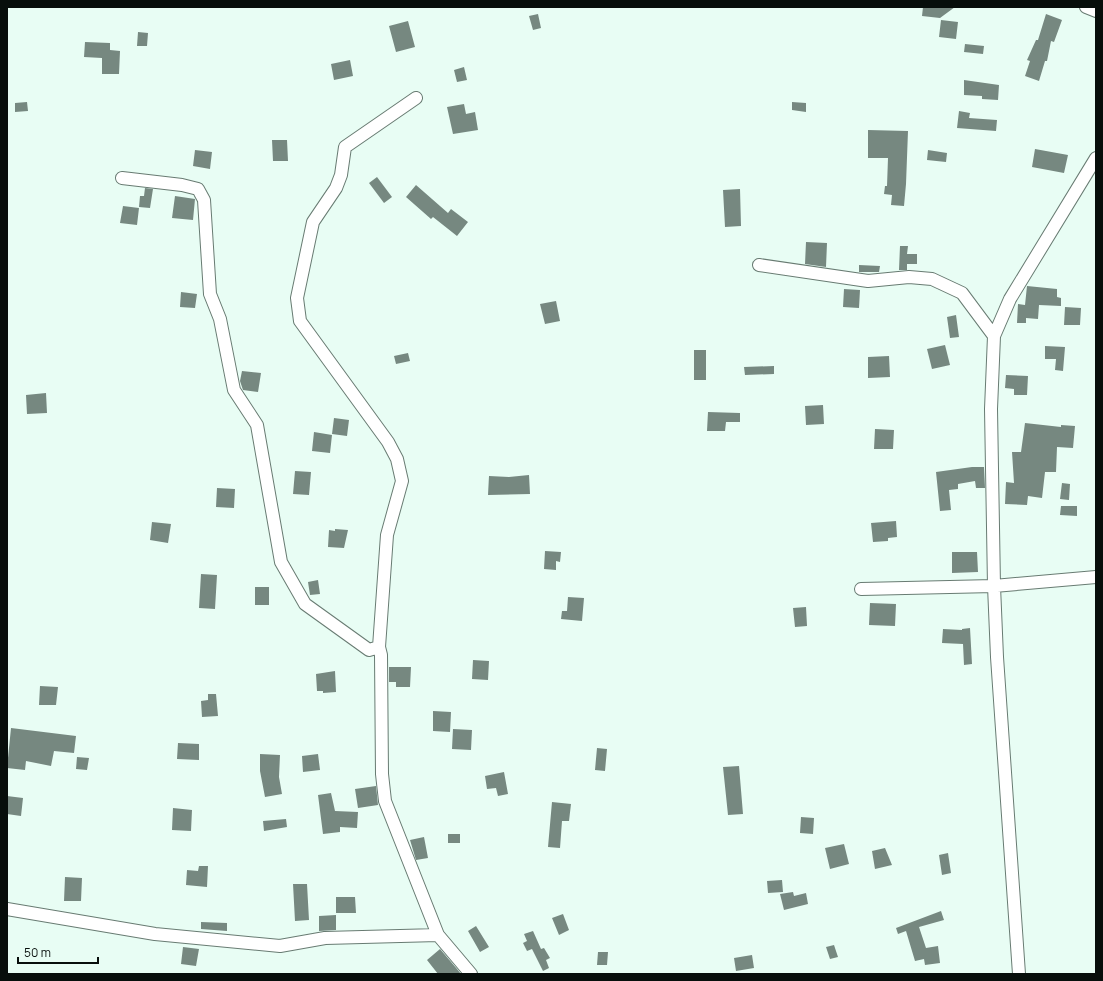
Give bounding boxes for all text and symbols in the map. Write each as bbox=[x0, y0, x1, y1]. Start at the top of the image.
scale bar bbox=[18, 939, 98, 965]
text: 50 m bbox=[24, 944, 51, 961]

